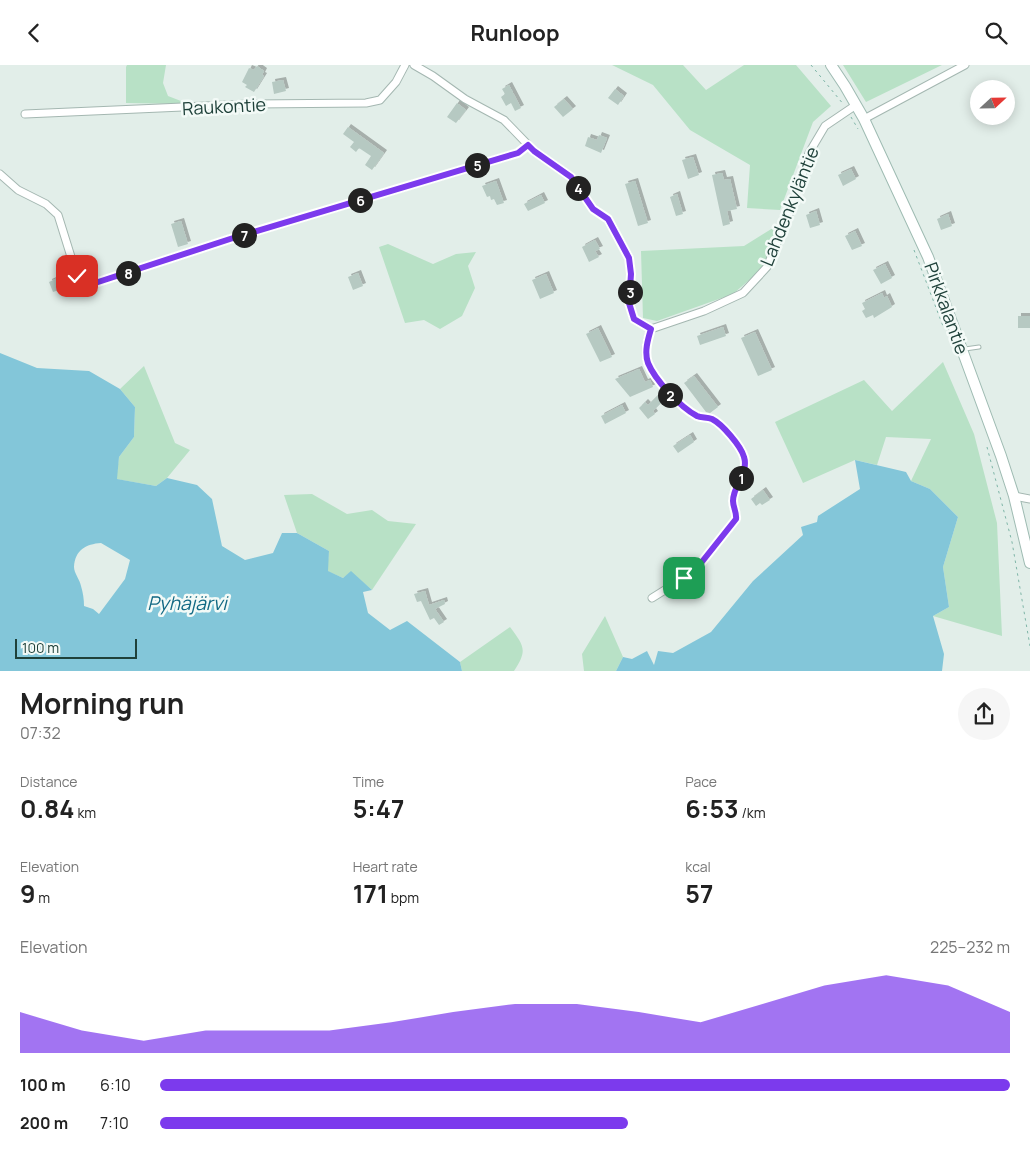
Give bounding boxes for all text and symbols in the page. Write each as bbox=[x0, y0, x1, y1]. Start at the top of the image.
text: Runloop bbox=[471, 18, 559, 48]
icon: back bbox=[20, 19, 48, 47]
icon: search bbox=[982, 19, 1010, 47]
north arrow bbox=[970, 80, 1015, 125]
map controls bbox=[970, 80, 1015, 125]
street label: Raukontie bbox=[181, 92, 267, 120]
street label: Lahdenkyläntie bbox=[754, 143, 824, 269]
pin: 5 bbox=[464, 153, 490, 177]
text: 5 bbox=[473, 156, 482, 175]
pin: 4 bbox=[566, 175, 590, 201]
text: 4 bbox=[574, 179, 583, 198]
pin: 6 bbox=[348, 187, 372, 213]
text: 6 bbox=[356, 191, 365, 210]
pin: 7 bbox=[232, 223, 256, 247]
text: 7 bbox=[241, 226, 248, 245]
pin bbox=[56, 255, 98, 297]
street label: Pirkkalantie bbox=[919, 259, 975, 357]
pin: 8 bbox=[116, 261, 140, 285]
icon: check bbox=[63, 262, 91, 290]
text: 8 bbox=[124, 264, 133, 283]
pin: 3 bbox=[618, 279, 642, 305]
text: 3 bbox=[626, 283, 635, 302]
pin: 2 bbox=[658, 383, 682, 407]
text: 2 bbox=[666, 386, 675, 405]
pin: 1 bbox=[728, 465, 754, 491]
text: 1 bbox=[738, 469, 745, 488]
pin bbox=[663, 557, 705, 599]
icon: arrive bbox=[670, 564, 698, 592]
water label: Pyhäjärvi bbox=[147, 590, 229, 616]
scale bar bbox=[15, 636, 138, 659]
text: 100 m bbox=[22, 638, 59, 657]
text: Morning run bbox=[20, 684, 184, 722]
button: share bbox=[958, 688, 1010, 740]
text: 07:32 bbox=[20, 722, 61, 744]
text: Distance bbox=[20, 772, 77, 791]
text: Time bbox=[353, 772, 384, 791]
text: Pace bbox=[685, 772, 717, 791]
text: 0.84 bbox=[20, 791, 75, 826]
text: 5:47 bbox=[353, 791, 404, 826]
text: 6:53 bbox=[685, 791, 739, 826]
text: km bbox=[75, 803, 96, 822]
text: /km bbox=[739, 803, 766, 822]
text: Elevation bbox=[20, 857, 79, 876]
text: Heart rate bbox=[353, 857, 418, 876]
text: kcal bbox=[685, 857, 711, 876]
text: 9 bbox=[20, 876, 36, 911]
text: 171 bbox=[353, 876, 388, 911]
text: 57 bbox=[685, 876, 713, 911]
text: m bbox=[36, 888, 50, 907]
text: bpm bbox=[388, 888, 419, 907]
text: Elevation bbox=[20, 936, 88, 958]
text: 225–232 m bbox=[930, 936, 1010, 958]
text: 100 m bbox=[20, 1074, 66, 1096]
text: 6:10 bbox=[100, 1074, 131, 1096]
text: 200 m bbox=[20, 1112, 68, 1134]
text: 7:10 bbox=[100, 1112, 129, 1134]

